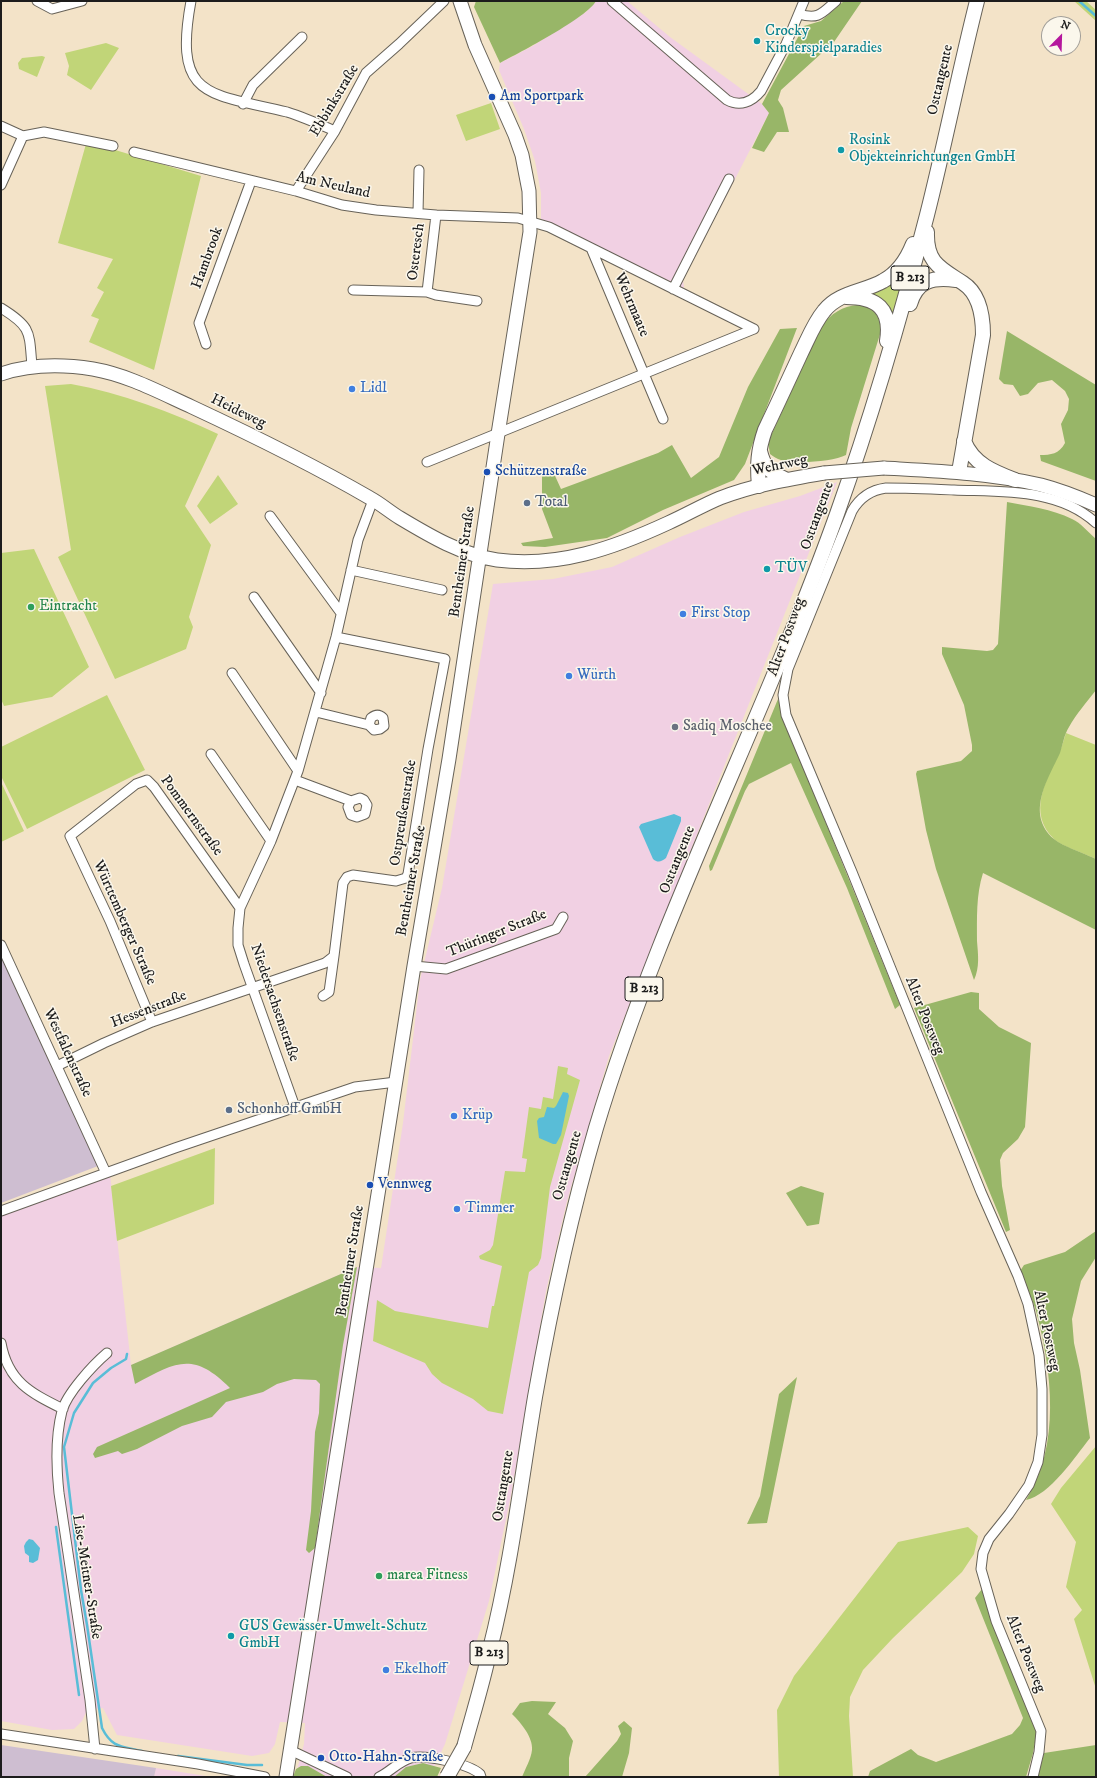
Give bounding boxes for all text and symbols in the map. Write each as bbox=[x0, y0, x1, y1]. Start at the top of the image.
north arrow bbox=[1041, 16, 1081, 56]
text: N bbox=[1058, 18, 1072, 34]
place label: Crocky Kinderspielparadies bbox=[765, 23, 882, 58]
marker: Crocky Kinderspielparadies bbox=[752, 36, 762, 46]
street label: Osttangente bbox=[924, 43, 958, 117]
street label: Ebbinkstraße bbox=[306, 62, 364, 140]
place label: Am Sportpark bbox=[500, 88, 584, 106]
marker: Am Sportpark bbox=[487, 92, 497, 102]
place label: Rosink Objekteinrichtungen GmbH bbox=[849, 132, 1016, 167]
marker: Rosink Objekteinrichtungen GmbH bbox=[836, 145, 846, 155]
street label: Am Neuland bbox=[294, 169, 372, 203]
street label: Osteresch bbox=[405, 222, 429, 282]
street label: Hambrook bbox=[188, 225, 228, 291]
road number: B 213 bbox=[891, 266, 929, 290]
street label: Wehrmaate bbox=[609, 270, 653, 340]
place label: Lidl bbox=[360, 380, 387, 398]
marker: Lidl bbox=[347, 384, 357, 394]
street label: Heideweg bbox=[207, 391, 269, 433]
street label: Wehrweg bbox=[751, 451, 809, 481]
place label: Schützenstraße bbox=[495, 463, 587, 481]
marker: Schützenstraße bbox=[482, 467, 492, 477]
street label: Osttangente bbox=[797, 479, 839, 553]
place label: Total bbox=[535, 494, 568, 512]
marker: Total bbox=[522, 498, 532, 508]
street label: Bentheimer Straße bbox=[446, 505, 480, 619]
place label: TÜV bbox=[775, 560, 807, 578]
marker: TÜV bbox=[762, 564, 772, 574]
street label: Alter Postweg bbox=[764, 595, 810, 679]
place label: Eintracht bbox=[39, 598, 97, 616]
marker: Eintracht bbox=[26, 602, 36, 612]
place label: First Stop bbox=[691, 605, 750, 623]
marker: First Stop bbox=[678, 609, 688, 619]
place label: Würth bbox=[577, 667, 616, 685]
marker: Würth bbox=[564, 671, 574, 681]
place label: Sadiq Moschee bbox=[683, 718, 772, 736]
marker: Sadiq Moschee bbox=[670, 722, 680, 732]
street label: Ostpreußenstraße bbox=[387, 759, 421, 867]
street label: Pommernstraße bbox=[156, 772, 226, 860]
street label: Osttangente bbox=[656, 823, 700, 897]
street label: Bentheimer Straße bbox=[393, 824, 431, 938]
street label: Württemberger Straße bbox=[88, 858, 160, 988]
street label: Thüringer Straße bbox=[445, 906, 549, 962]
street label: Niedersachsenstraße bbox=[245, 942, 303, 1064]
street label: Alter Postweg bbox=[900, 974, 948, 1058]
road number: B 213 bbox=[625, 977, 663, 1001]
street label: Hessenstraße bbox=[109, 987, 189, 1033]
street label: Westfalenstraße bbox=[39, 1006, 95, 1100]
place label: Schonhoff GmbH bbox=[237, 1101, 342, 1119]
marker: Schonhoff GmbH bbox=[224, 1105, 234, 1115]
place label: Krüp bbox=[462, 1107, 493, 1125]
marker: Krüp bbox=[449, 1111, 459, 1121]
street label: Osttangente bbox=[549, 1129, 587, 1203]
place label: Vennweg bbox=[378, 1176, 432, 1194]
marker: Vennweg bbox=[365, 1180, 375, 1190]
place label: Timmer bbox=[465, 1200, 514, 1218]
street label: Bentheimer Straße bbox=[333, 1204, 369, 1318]
marker: Timmer bbox=[452, 1204, 462, 1214]
street label: Alter Postweg bbox=[1029, 1289, 1063, 1373]
street label: Osttangente bbox=[489, 1449, 519, 1523]
street label: Lise-Meitner-Straße bbox=[67, 1513, 105, 1641]
place label: marea Fitness bbox=[387, 1567, 468, 1585]
marker: marea Fitness bbox=[374, 1571, 384, 1581]
street label: Alter Postweg bbox=[1001, 1612, 1049, 1696]
place label: GUS Gewässer-Umwelt-Schutz GmbH bbox=[239, 1618, 427, 1653]
marker: GUS Gewässer-Umwelt-Schutz GmbH bbox=[226, 1631, 236, 1641]
road number: B 213 bbox=[470, 1641, 508, 1665]
place label: Ekelhoff bbox=[394, 1661, 446, 1679]
marker: Ekelhoff bbox=[381, 1665, 391, 1675]
place label: Otto-Hahn-Straße bbox=[329, 1749, 443, 1767]
marker: Otto-Hahn-Straße bbox=[316, 1753, 326, 1763]

